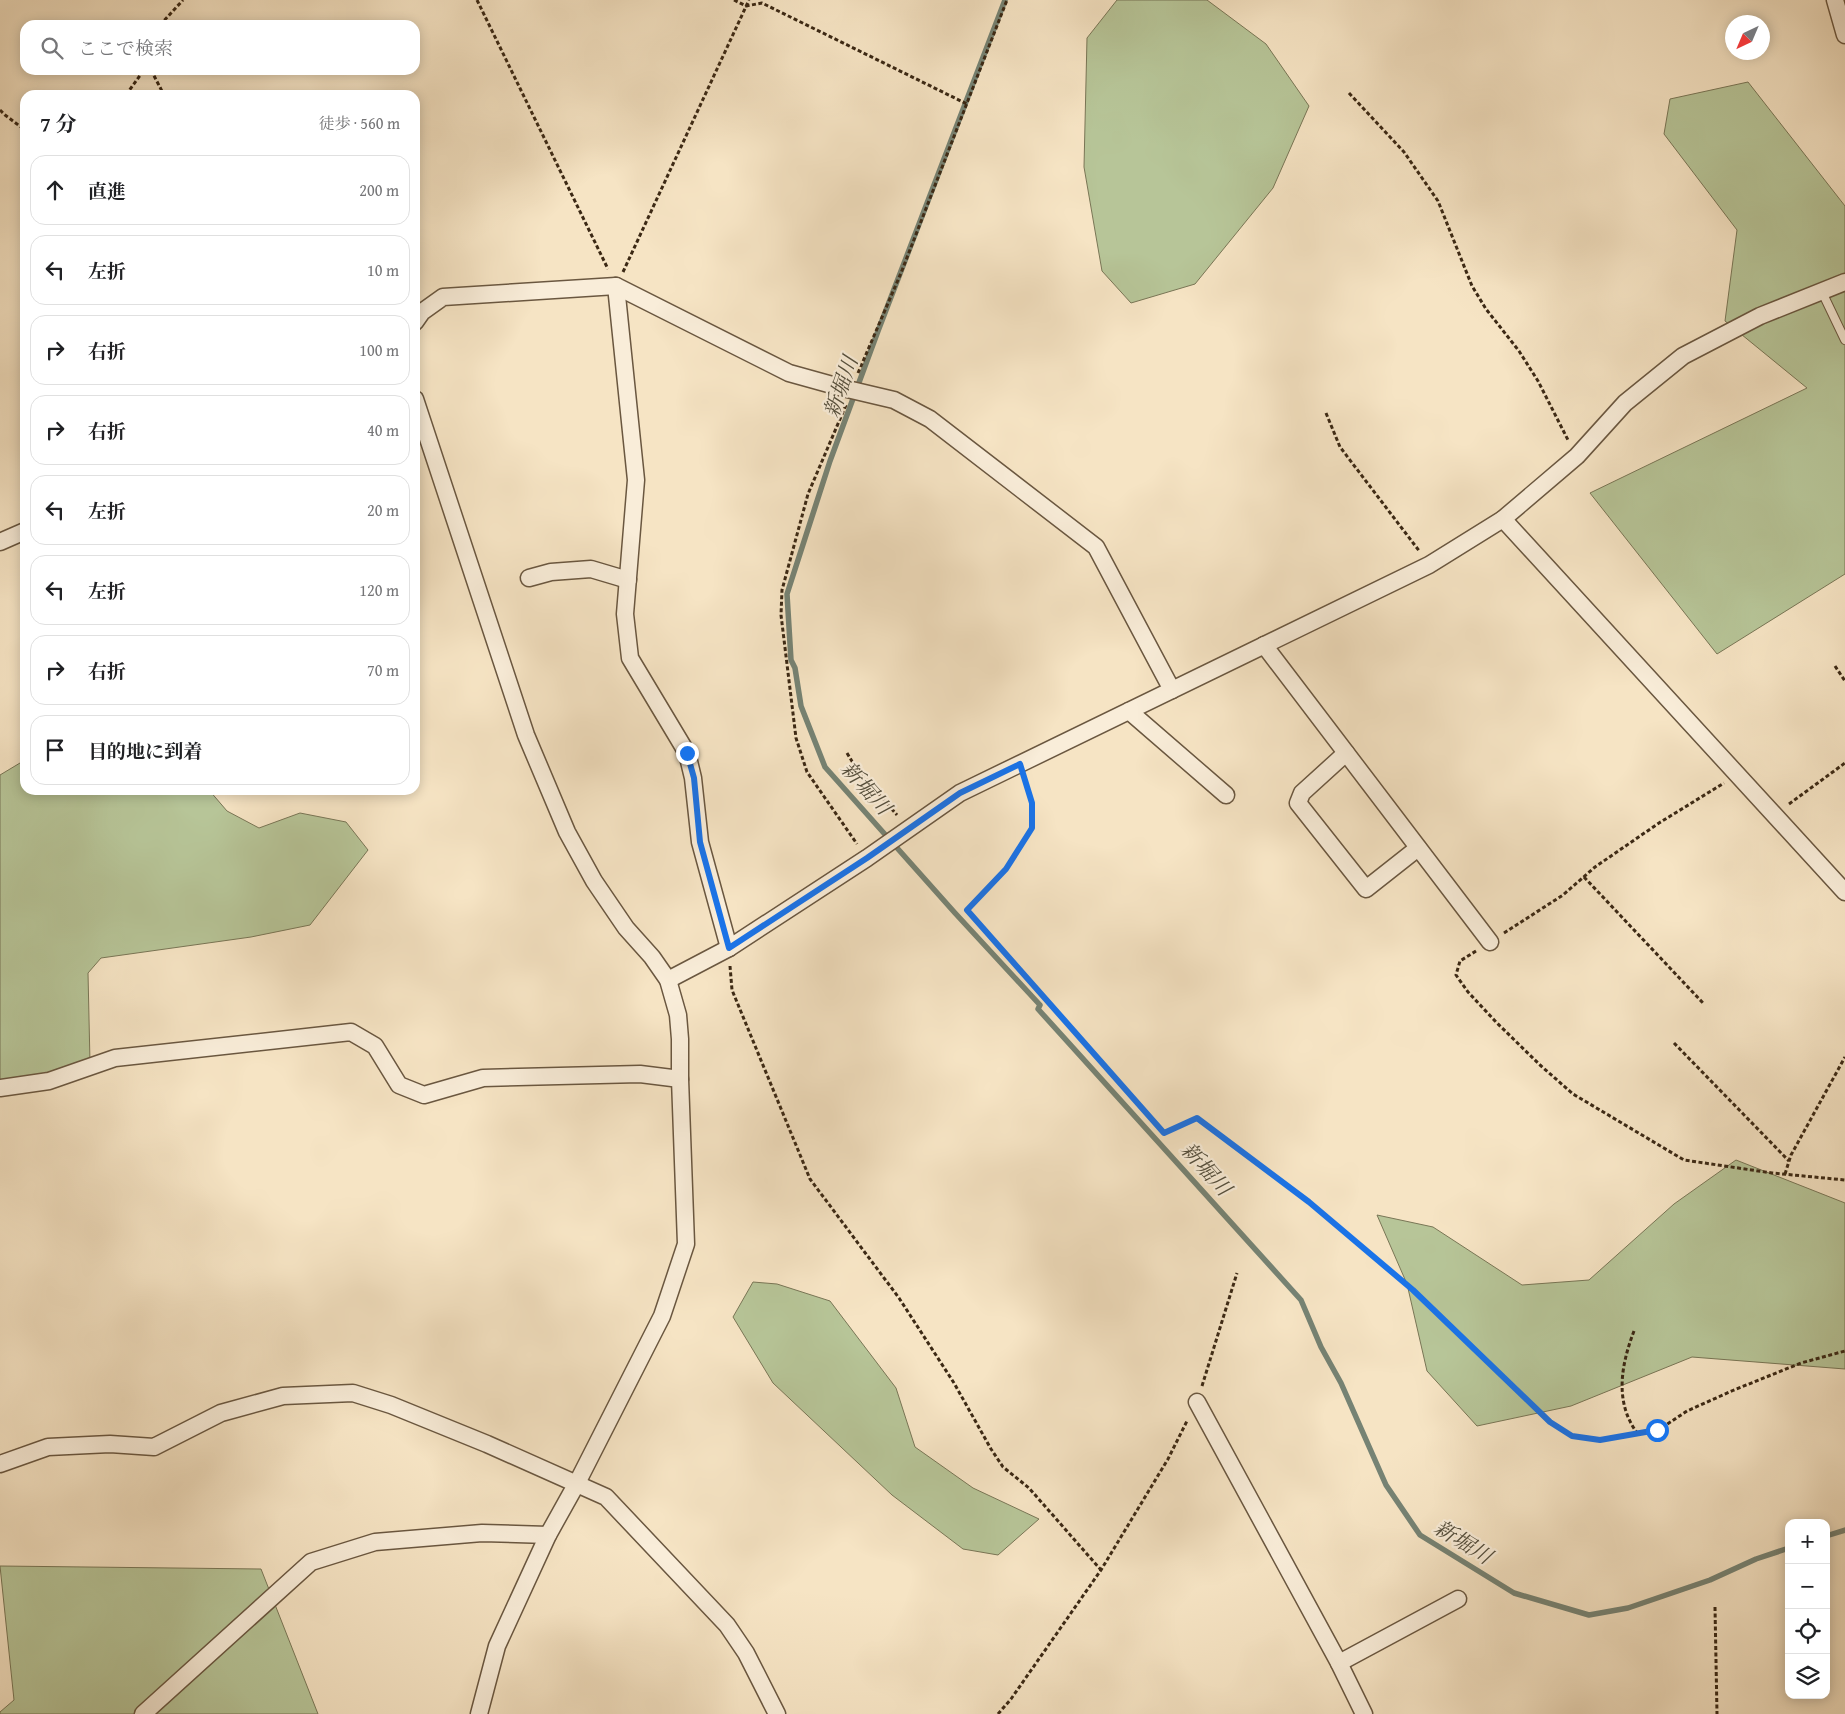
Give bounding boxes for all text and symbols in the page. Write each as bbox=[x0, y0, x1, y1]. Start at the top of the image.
north arrow bbox=[1725, 15, 1770, 60]
search box bbox=[20, 20, 420, 75]
icon: search bbox=[38, 34, 66, 62]
text: ここで検索 bbox=[78, 34, 173, 62]
text: 7 分 bbox=[40, 108, 77, 139]
text: 徒歩 · 560 m bbox=[319, 111, 400, 135]
icon: ahead bbox=[41, 176, 69, 204]
text: 直進 bbox=[88, 177, 126, 205]
text: 200 m bbox=[359, 178, 399, 202]
icon: left bbox=[41, 256, 69, 284]
text: 左折 bbox=[88, 257, 126, 285]
text: 10 m bbox=[367, 258, 399, 282]
icon: right bbox=[41, 336, 69, 364]
text: 右折 bbox=[88, 337, 126, 365]
text: 100 m bbox=[359, 338, 399, 362]
water label: 新堀川 bbox=[816, 350, 866, 422]
icon: right bbox=[41, 416, 69, 444]
text: 右折 bbox=[88, 417, 126, 445]
text: 40 m bbox=[367, 418, 399, 442]
icon: left bbox=[41, 496, 69, 524]
text: 左折 bbox=[88, 497, 126, 525]
text: 20 m bbox=[367, 498, 399, 522]
icon: left bbox=[41, 576, 69, 604]
text: 左折 bbox=[88, 577, 126, 605]
text: 120 m bbox=[359, 578, 399, 602]
icon: right bbox=[41, 656, 69, 684]
text: 右折 bbox=[88, 657, 126, 685]
text: 70 m bbox=[367, 658, 399, 682]
icon: arrive bbox=[41, 736, 69, 764]
text: 目的地に到着 bbox=[88, 737, 202, 765]
route end bbox=[676, 742, 699, 765]
water label: 新堀川 bbox=[834, 754, 900, 823]
water label: 新堀川 bbox=[1174, 1135, 1240, 1204]
route start bbox=[1646, 1419, 1669, 1442]
water label: 新堀川 bbox=[1428, 1512, 1500, 1572]
map controls bbox=[1785, 1519, 1830, 1699]
button: + bbox=[1785, 1519, 1830, 1564]
button: − bbox=[1785, 1564, 1830, 1609]
button: locate bbox=[1785, 1609, 1830, 1654]
button: layers bbox=[1785, 1654, 1830, 1699]

